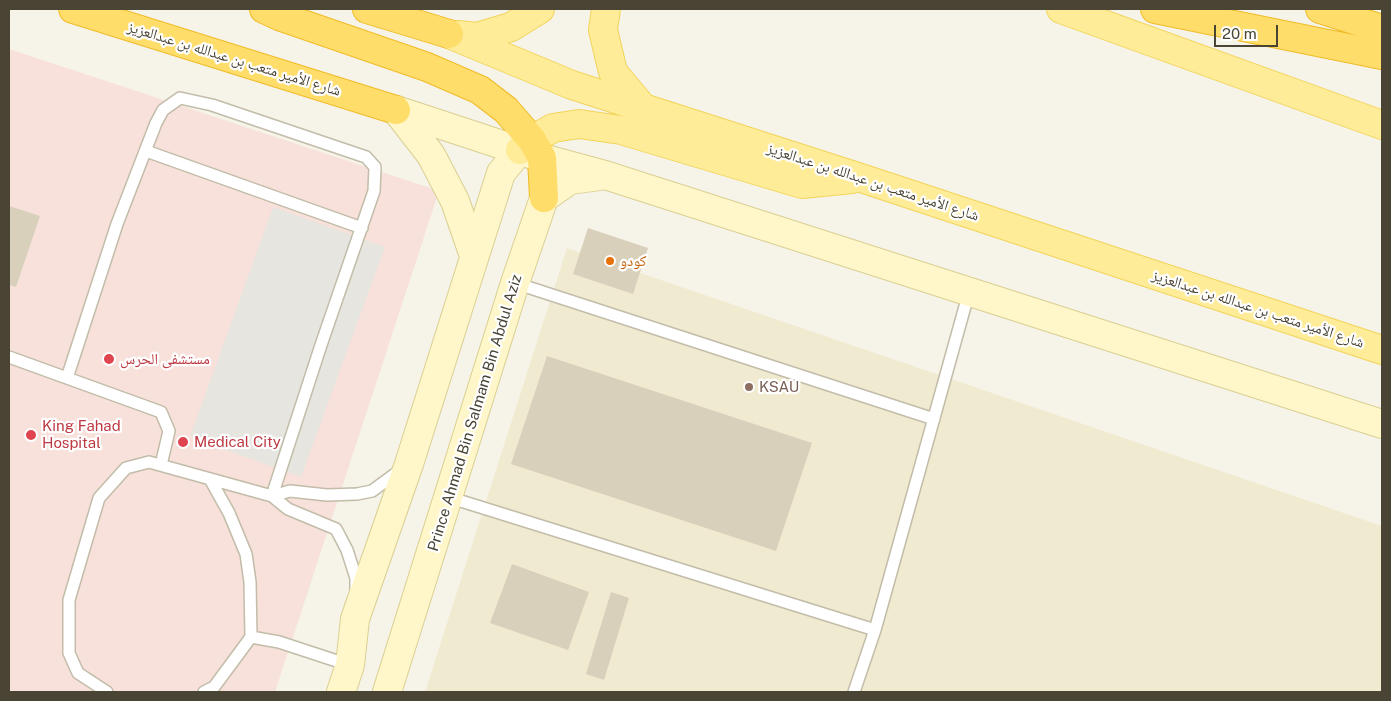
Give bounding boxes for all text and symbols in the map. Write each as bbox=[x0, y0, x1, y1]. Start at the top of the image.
scale bar bbox=[1216, 15, 1280, 47]
street label: شارع الأمير متعب بن عبدالله بن عبدالعزيز bbox=[125, 18, 343, 100]
text: 20 m bbox=[1222, 25, 1257, 42]
street label: شارع الأمير متعب بن عبدالله بن عبدالعزيز bbox=[765, 139, 981, 225]
place label: كودو bbox=[620, 252, 646, 270]
marker: كودو bbox=[604, 255, 616, 267]
street label: شارع الأمير متعب بن عبدالله بن عبدالعزيز bbox=[1150, 266, 1366, 352]
street label: Prince Ahmad Bin Salmam Bin Abdul Aziz bbox=[424, 272, 526, 554]
place label: مستشفى الحرس bbox=[120, 350, 210, 368]
marker: مستشفى الحرس bbox=[102, 352, 116, 366]
place label: KSAU bbox=[759, 378, 799, 396]
marker: KSAU bbox=[743, 381, 755, 393]
place label: King Fahad Hospital bbox=[42, 417, 121, 452]
marker: King Fahad Hospital bbox=[24, 428, 38, 442]
place label: Medical City bbox=[194, 433, 281, 451]
marker: Medical City bbox=[176, 435, 190, 449]

